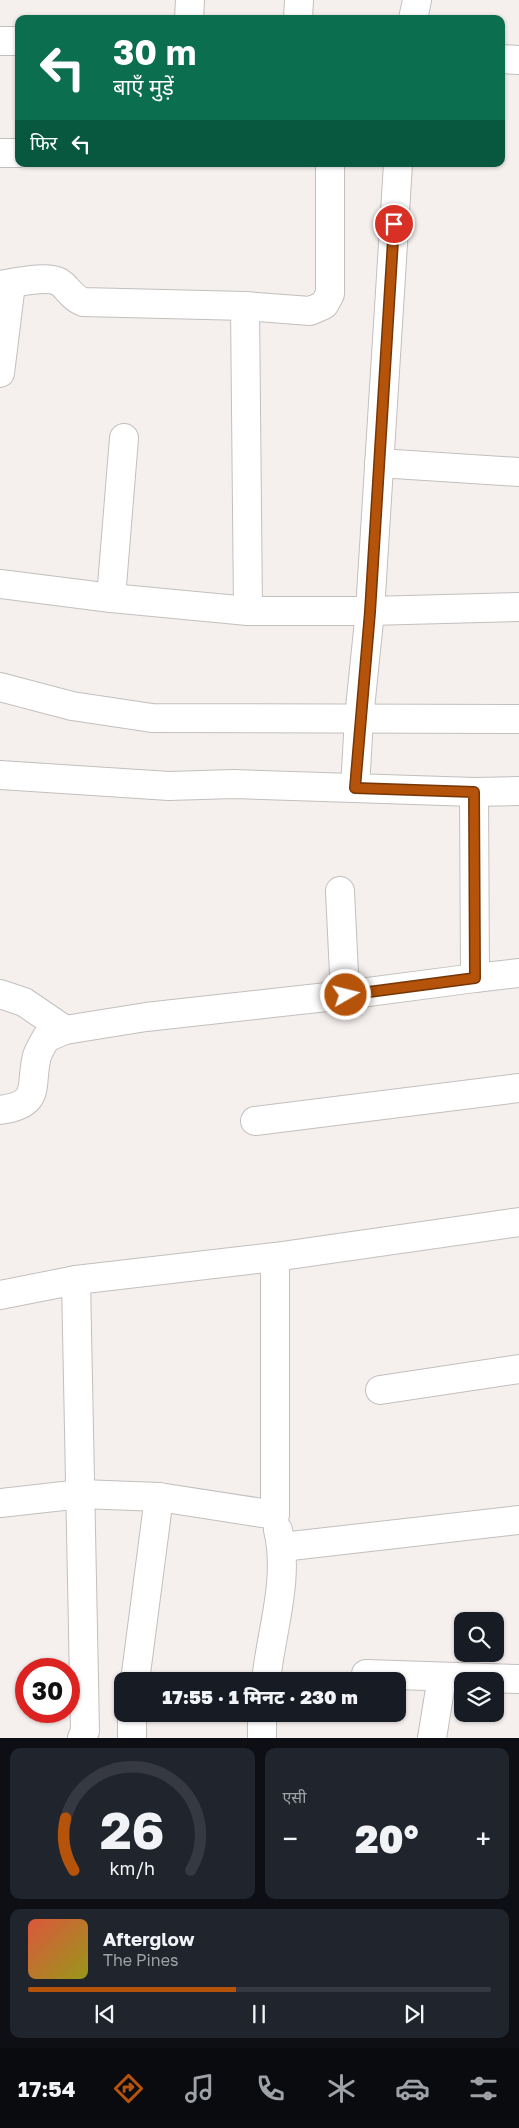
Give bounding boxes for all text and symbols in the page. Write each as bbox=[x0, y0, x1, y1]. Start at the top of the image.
text: 30 m bbox=[113, 31, 196, 73]
icon: left bbox=[30, 35, 95, 100]
text: बाएँ मुड़ें bbox=[113, 73, 174, 100]
icon: left bbox=[67, 130, 95, 158]
text: फिर bbox=[30, 131, 57, 154]
pin bbox=[373, 203, 415, 245]
icon: arrive bbox=[380, 210, 408, 238]
position arrow bbox=[319, 968, 371, 1020]
map controls bbox=[454, 1612, 504, 1722]
button: search bbox=[454, 1612, 504, 1662]
speed limit sign: 30 bbox=[15, 1658, 80, 1723]
button: layers bbox=[454, 1672, 504, 1722]
text: 17:55 · 1 मिनट · 230 m bbox=[162, 1685, 358, 1708]
text: एसी bbox=[283, 1787, 306, 1807]
text: 26 bbox=[100, 1798, 165, 1860]
text: 20° bbox=[355, 1816, 418, 1861]
text: − bbox=[283, 1822, 298, 1855]
text: + bbox=[476, 1822, 491, 1855]
text: km/h bbox=[110, 1857, 155, 1879]
text: Afterglow bbox=[103, 1927, 194, 1950]
text: The Pines bbox=[103, 1950, 178, 1970]
icon: previous bbox=[91, 2000, 119, 2028]
icon: pause bbox=[245, 2000, 273, 2028]
icon: next bbox=[400, 2000, 428, 2028]
icon: directions bbox=[111, 2071, 146, 2106]
icon: music bbox=[182, 2071, 217, 2106]
icon: phone bbox=[253, 2071, 288, 2106]
icon: climate bbox=[324, 2071, 359, 2106]
icon: car bbox=[395, 2071, 430, 2106]
icon: filters bbox=[466, 2071, 501, 2106]
text: 17:54 bbox=[18, 2075, 75, 2102]

